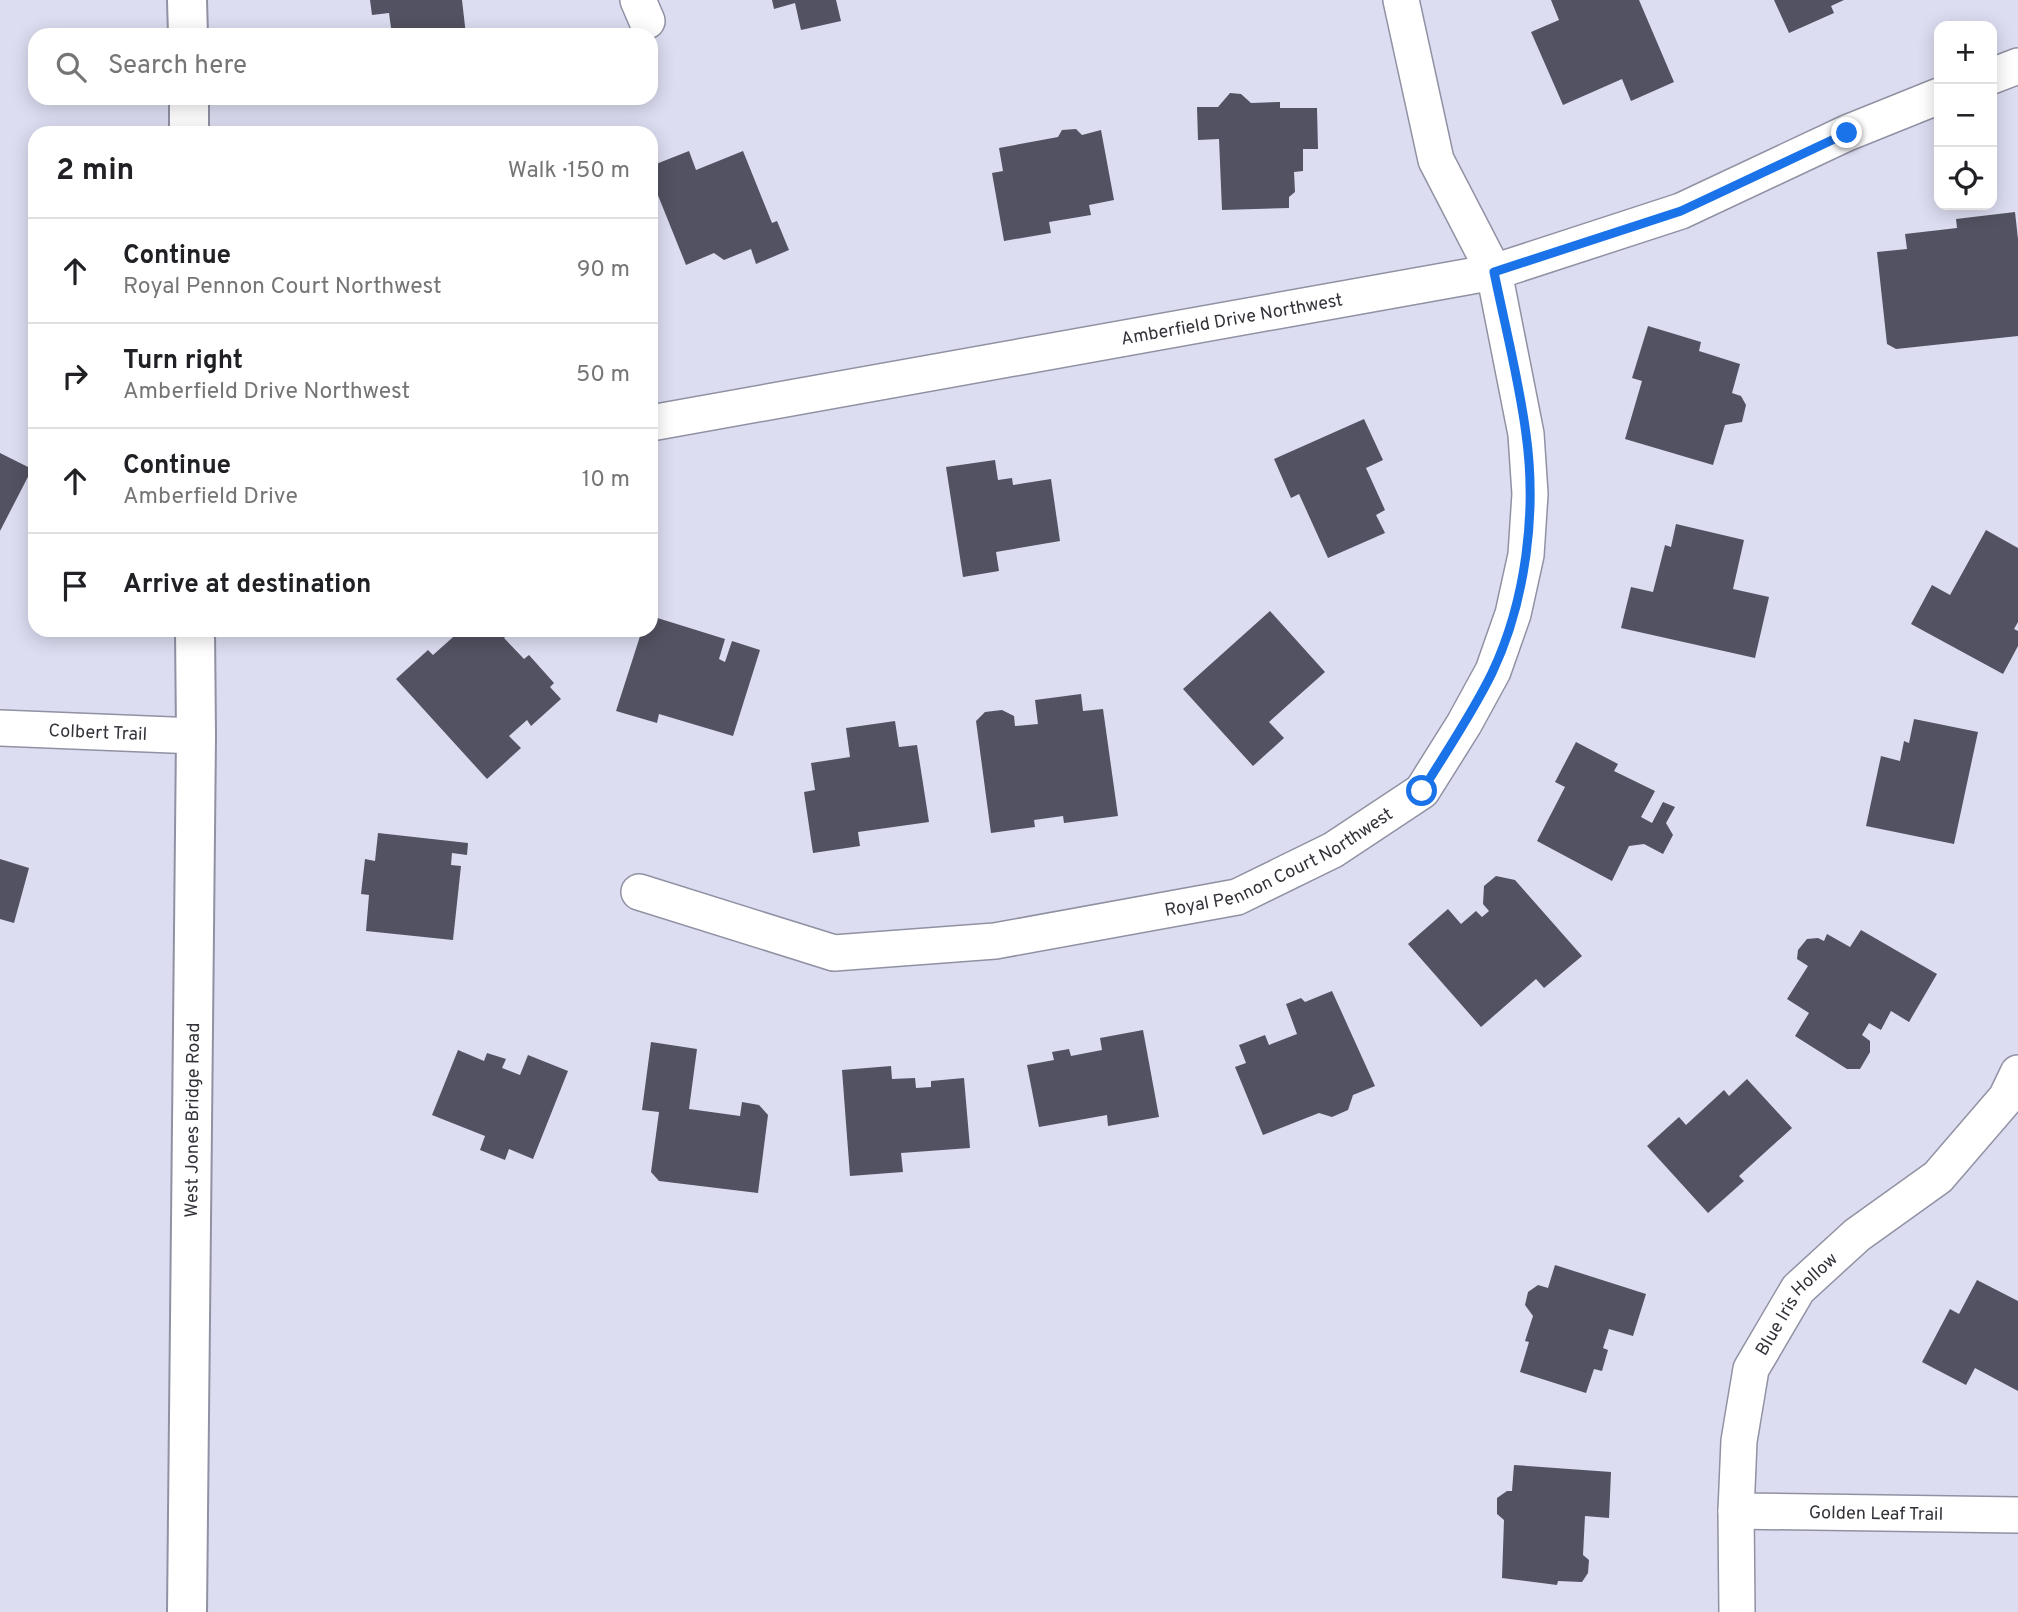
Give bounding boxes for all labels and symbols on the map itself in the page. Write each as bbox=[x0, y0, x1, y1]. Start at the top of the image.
route end bbox=[1831, 117, 1862, 148]
street label: Amberfield Drive Northwest bbox=[1119, 289, 1345, 352]
street label: Colbert Trail bbox=[48, 720, 148, 747]
route start bbox=[1406, 775, 1437, 806]
street label: Royal Pennon Court Northwest bbox=[1163, 803, 1398, 923]
street label: West Jones Bridge Road bbox=[181, 1022, 206, 1218]
street label: Blue Iris Hollow bbox=[1751, 1248, 1843, 1360]
street label: Golden Leaf Trail bbox=[1809, 1502, 1943, 1527]

